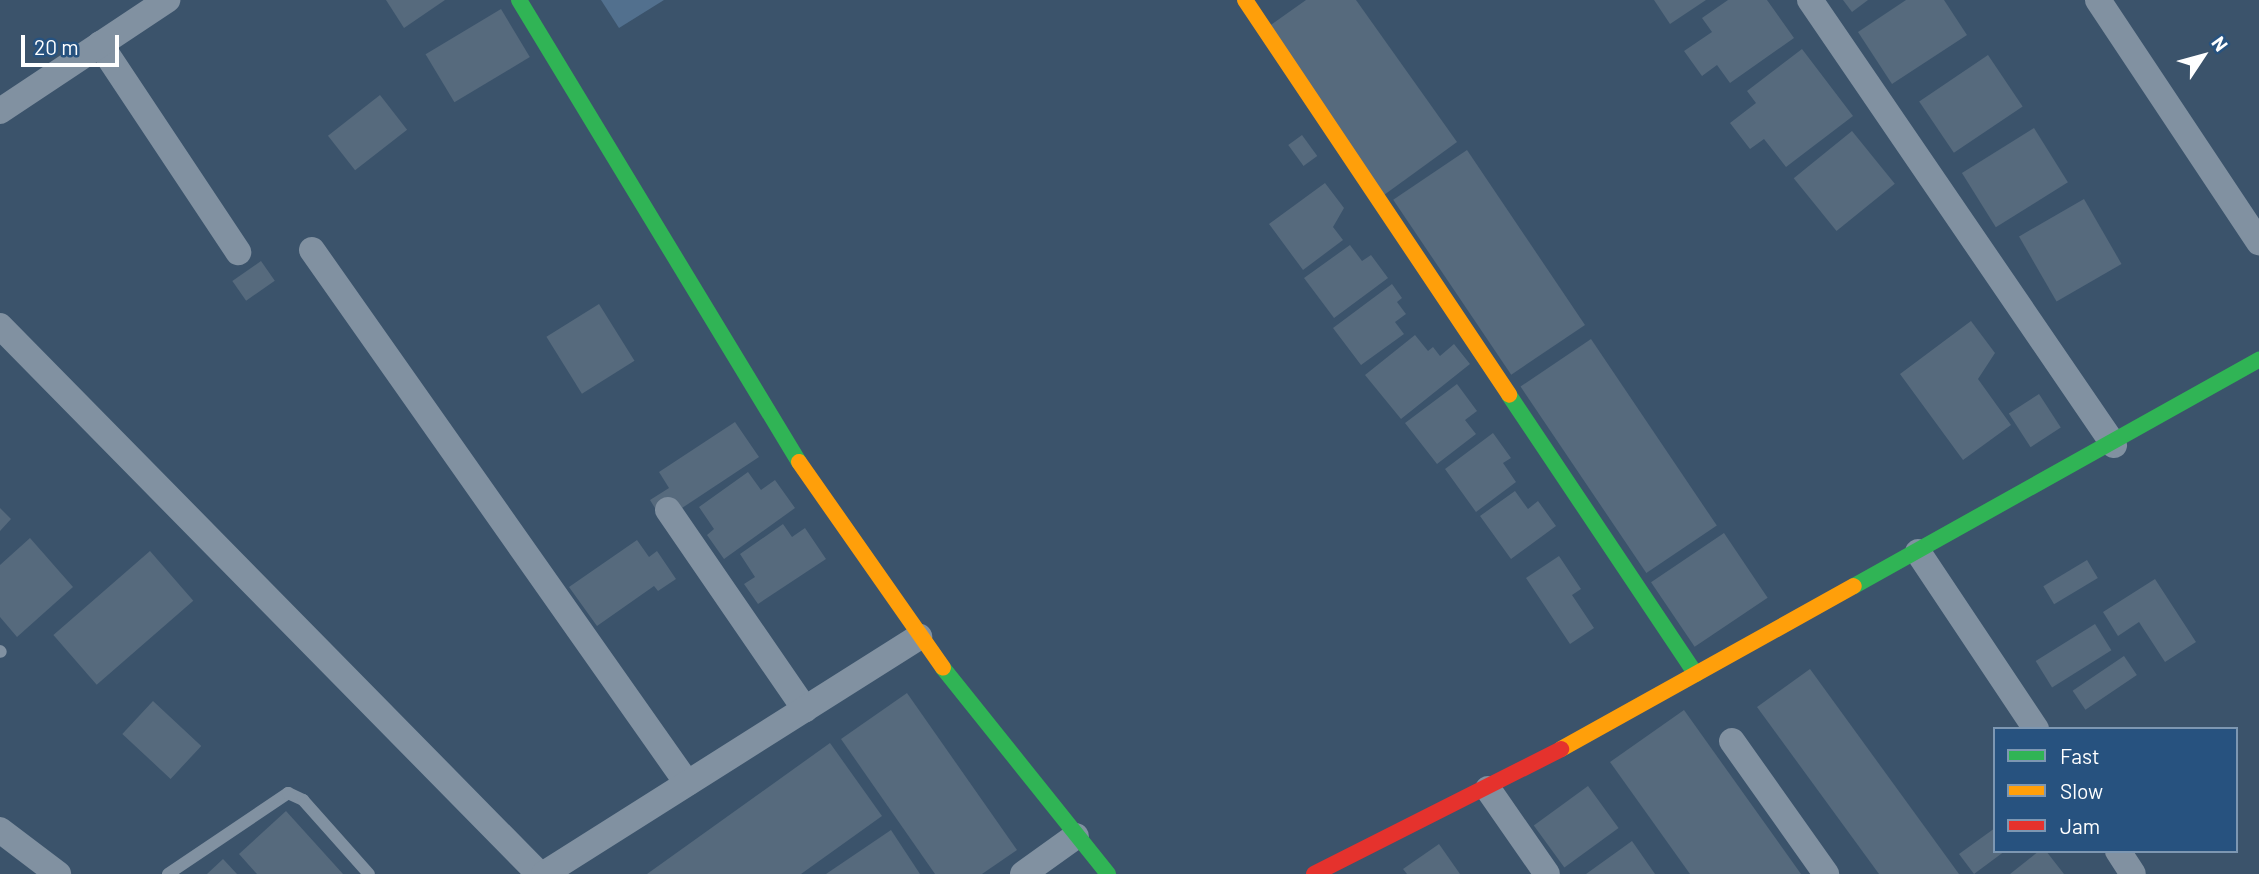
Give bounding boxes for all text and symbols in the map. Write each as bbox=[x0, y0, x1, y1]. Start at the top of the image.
scale bar bbox=[24, 21, 122, 65]
north arrow bbox=[2168, 21, 2238, 91]
text: N bbox=[2207, 31, 2233, 55]
text: 20 m bbox=[34, 34, 79, 59]
legend bbox=[1993, 727, 2238, 853]
text: Fast bbox=[2060, 743, 2100, 768]
text: Slow bbox=[2060, 778, 2103, 803]
text: Jam bbox=[2060, 813, 2100, 838]

